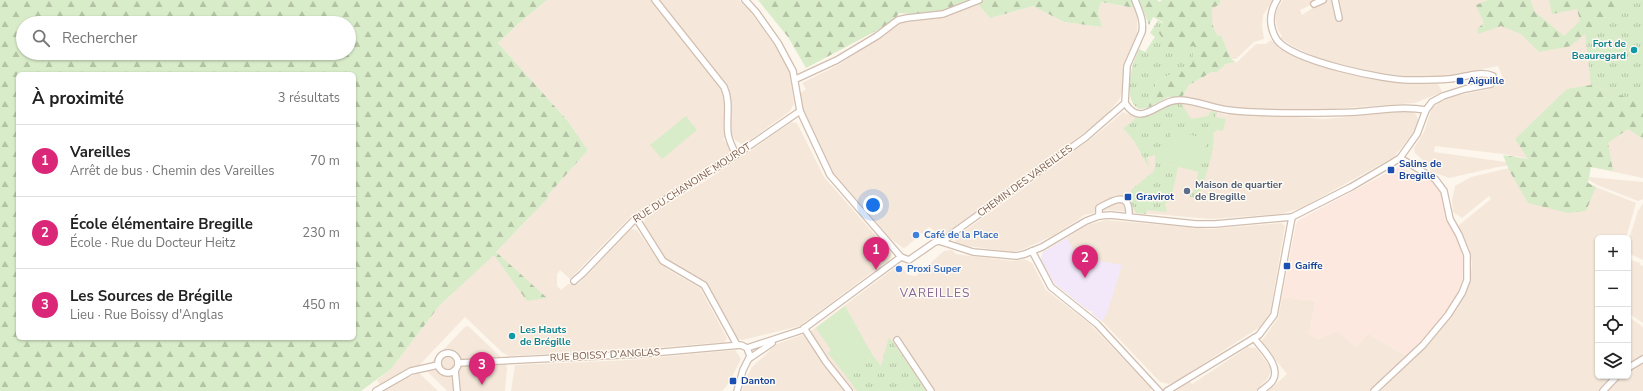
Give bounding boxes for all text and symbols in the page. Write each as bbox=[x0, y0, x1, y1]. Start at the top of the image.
search box bbox=[16, 16, 356, 60]
icon: search bbox=[30, 27, 52, 49]
text: Rechercher bbox=[62, 28, 137, 48]
place label: Fort de Beauregard bbox=[1572, 37, 1627, 63]
marker: Fort de Beauregard bbox=[1629, 45, 1639, 55]
place label: Aiguille bbox=[1468, 74, 1505, 88]
marker: Aiguille bbox=[1455, 76, 1465, 86]
text: À proximité bbox=[32, 87, 124, 110]
text: 3 résultats bbox=[278, 89, 340, 107]
street label: RUE DU CHANOINE MOUROT bbox=[630, 140, 754, 226]
text: Vareilles bbox=[70, 142, 131, 162]
street label: CHEMIN DES VAREILLES bbox=[975, 142, 1075, 220]
text: 1 bbox=[41, 152, 49, 170]
text: 70 m bbox=[310, 152, 340, 170]
place label: Salins de Bregille bbox=[1399, 157, 1442, 183]
text: Arrêt de bus · Chemin des Vareilles bbox=[70, 162, 275, 180]
marker: Salins de Bregille bbox=[1386, 165, 1396, 175]
place label: Maison de quartier de Bregille bbox=[1195, 178, 1282, 204]
marker: Maison de quartier de Bregille bbox=[1182, 186, 1192, 196]
place label: Gravirot bbox=[1136, 190, 1174, 204]
marker: Gravirot bbox=[1123, 192, 1133, 202]
your location bbox=[863, 195, 883, 215]
text: École élémentaire Bregille bbox=[70, 214, 253, 234]
text: 2 bbox=[41, 224, 49, 242]
text: 230 m bbox=[302, 224, 340, 242]
place label: Café de la Place bbox=[924, 228, 999, 242]
marker: Café de la Place bbox=[911, 230, 921, 240]
text: École · Rue du Docteur Heitz bbox=[70, 234, 235, 252]
map controls bbox=[1595, 235, 1631, 379]
button: + bbox=[1595, 235, 1631, 271]
pin: 1 bbox=[863, 237, 889, 270]
pin: 2 bbox=[1072, 245, 1098, 278]
place label: Gaiffe bbox=[1295, 259, 1323, 273]
marker: Gaiffe bbox=[1282, 261, 1292, 271]
place label: Proxi Super bbox=[907, 262, 961, 276]
marker: Proxi Super bbox=[894, 264, 904, 274]
button: − bbox=[1595, 271, 1631, 307]
district label: VAREILLES bbox=[899, 285, 970, 301]
text: Les Sources de Brégille bbox=[70, 286, 233, 306]
text: 3 bbox=[41, 296, 49, 314]
text: 450 m bbox=[302, 296, 340, 314]
text: Lieu · Rue Boissy d'Anglas bbox=[70, 306, 224, 324]
button: locate bbox=[1595, 307, 1631, 343]
place label: Les Hauts de Brégille bbox=[520, 323, 571, 349]
marker: Les Hauts de Brégille bbox=[507, 331, 517, 341]
button: layers bbox=[1595, 343, 1631, 379]
street label: RUE BOISSY D'ANGLAS bbox=[550, 345, 660, 365]
pin: 3 bbox=[469, 352, 495, 385]
place label: Danton bbox=[741, 374, 775, 388]
marker: Danton bbox=[728, 376, 738, 386]

